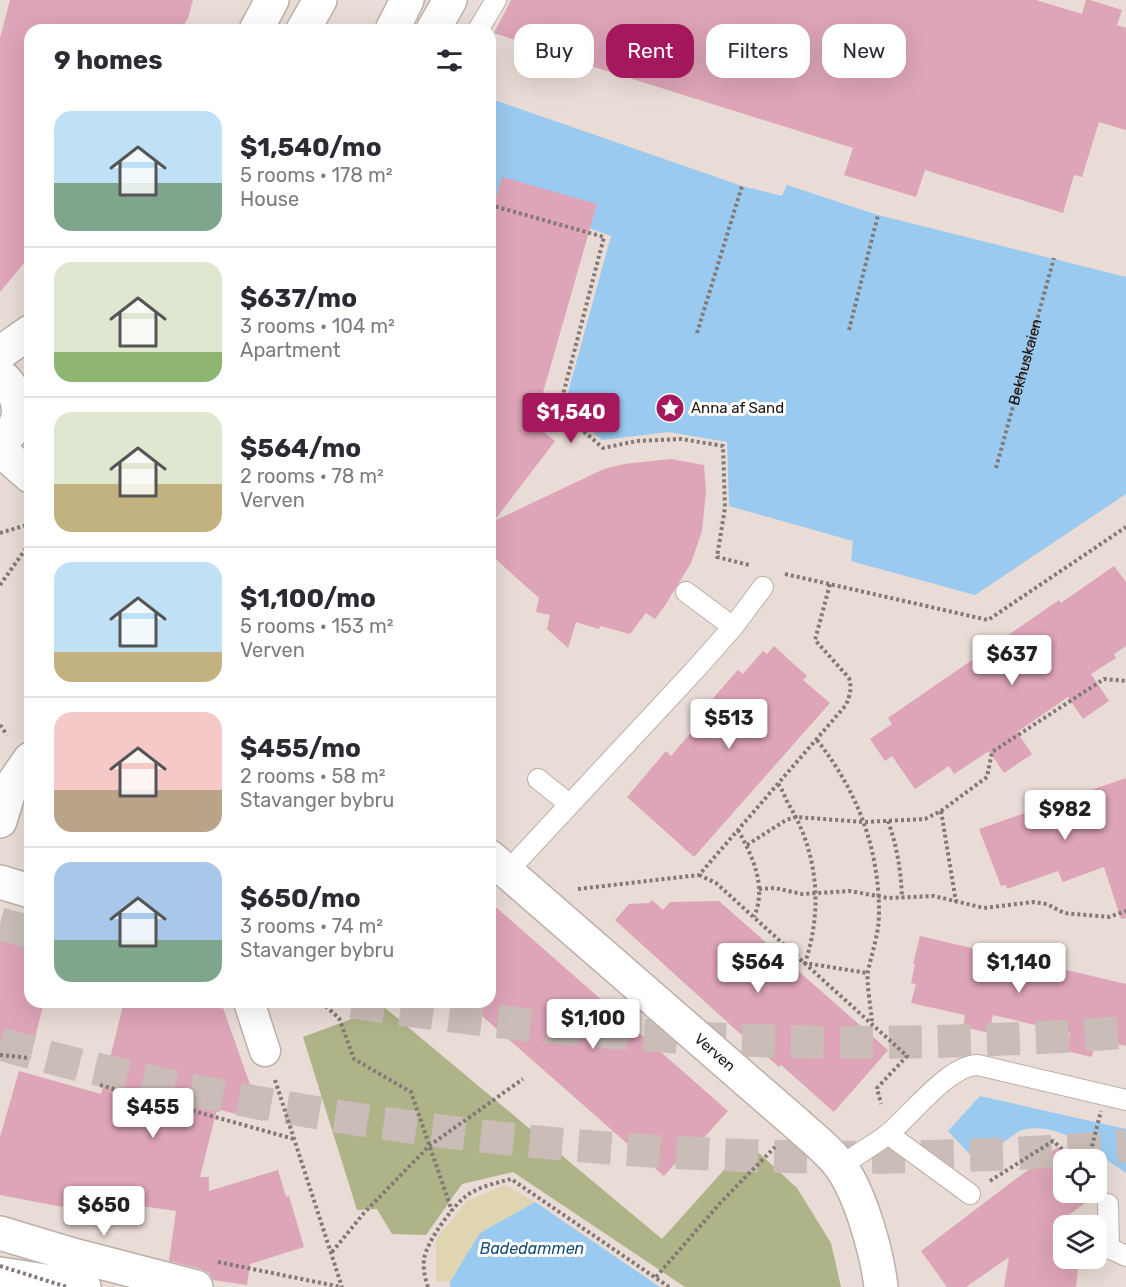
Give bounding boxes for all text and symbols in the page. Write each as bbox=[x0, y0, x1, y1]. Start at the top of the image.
chip: Buy bbox=[514, 24, 594, 78]
chip: Rent bbox=[606, 24, 694, 78]
chip: Filters bbox=[706, 24, 810, 78]
chip: New bbox=[822, 24, 906, 78]
icon: filters bbox=[433, 44, 466, 77]
text: 9 homes bbox=[54, 45, 163, 76]
text: $1,540/mo bbox=[240, 132, 382, 163]
icon: home bbox=[102, 135, 174, 207]
text: 5 rooms · 178 m² bbox=[240, 163, 393, 187]
text: House bbox=[240, 187, 299, 211]
text: $637/mo bbox=[240, 283, 357, 314]
icon: home bbox=[102, 286, 174, 358]
text: 3 rooms · 104 m² bbox=[240, 314, 395, 338]
street label: Bekhuskaien bbox=[1005, 317, 1046, 407]
text: Apartment bbox=[240, 338, 341, 362]
place icon: Anna af Sand bbox=[654, 392, 686, 424]
pin: $1,540 bbox=[522, 393, 620, 444]
place label: Anna af Sand bbox=[691, 399, 784, 417]
text: $1,540 bbox=[536, 400, 606, 424]
text: $564/mo bbox=[240, 433, 361, 464]
icon: home bbox=[102, 436, 174, 508]
text: 2 rooms · 78 m² bbox=[240, 464, 384, 488]
text: Verven bbox=[240, 488, 305, 512]
text: $1,100/mo bbox=[240, 583, 376, 614]
icon: home bbox=[102, 586, 174, 658]
text: 5 rooms · 153 m² bbox=[240, 614, 394, 638]
pin: $637 bbox=[976, 635, 1048, 686]
text: Verven bbox=[240, 638, 305, 662]
text: $637 bbox=[986, 642, 1038, 666]
pin: $513 bbox=[693, 699, 765, 750]
text: $513 bbox=[704, 706, 754, 730]
text: $455/mo bbox=[240, 733, 361, 764]
icon: home bbox=[102, 736, 174, 808]
text: 2 rooms · 58 m² bbox=[240, 764, 386, 788]
text: Stavanger bybru bbox=[240, 788, 394, 812]
pin: $982 bbox=[1029, 790, 1101, 841]
text: $982 bbox=[1039, 797, 1091, 821]
text: $650/mo bbox=[240, 883, 361, 914]
icon: home bbox=[102, 886, 174, 958]
text: 3 rooms · 74 m² bbox=[240, 914, 383, 938]
text: Stavanger bybru bbox=[240, 938, 394, 962]
pin: $564 bbox=[722, 943, 794, 994]
pin: $1,140 bbox=[970, 943, 1068, 994]
text: $564 bbox=[732, 950, 784, 974]
text: $1,140 bbox=[987, 950, 1051, 974]
pin: $1,100 bbox=[544, 999, 642, 1050]
text: $1,100 bbox=[561, 1006, 625, 1030]
street label: Verven bbox=[691, 1030, 739, 1075]
pin: $455 bbox=[117, 1088, 189, 1139]
text: $455 bbox=[127, 1095, 179, 1119]
map controls bbox=[1053, 1149, 1107, 1269]
button: locate bbox=[1053, 1149, 1107, 1203]
pin: $650 bbox=[68, 1186, 140, 1237]
text: $650 bbox=[78, 1193, 130, 1217]
button: layers bbox=[1053, 1215, 1107, 1269]
water label: Badedammen bbox=[480, 1239, 584, 1258]

